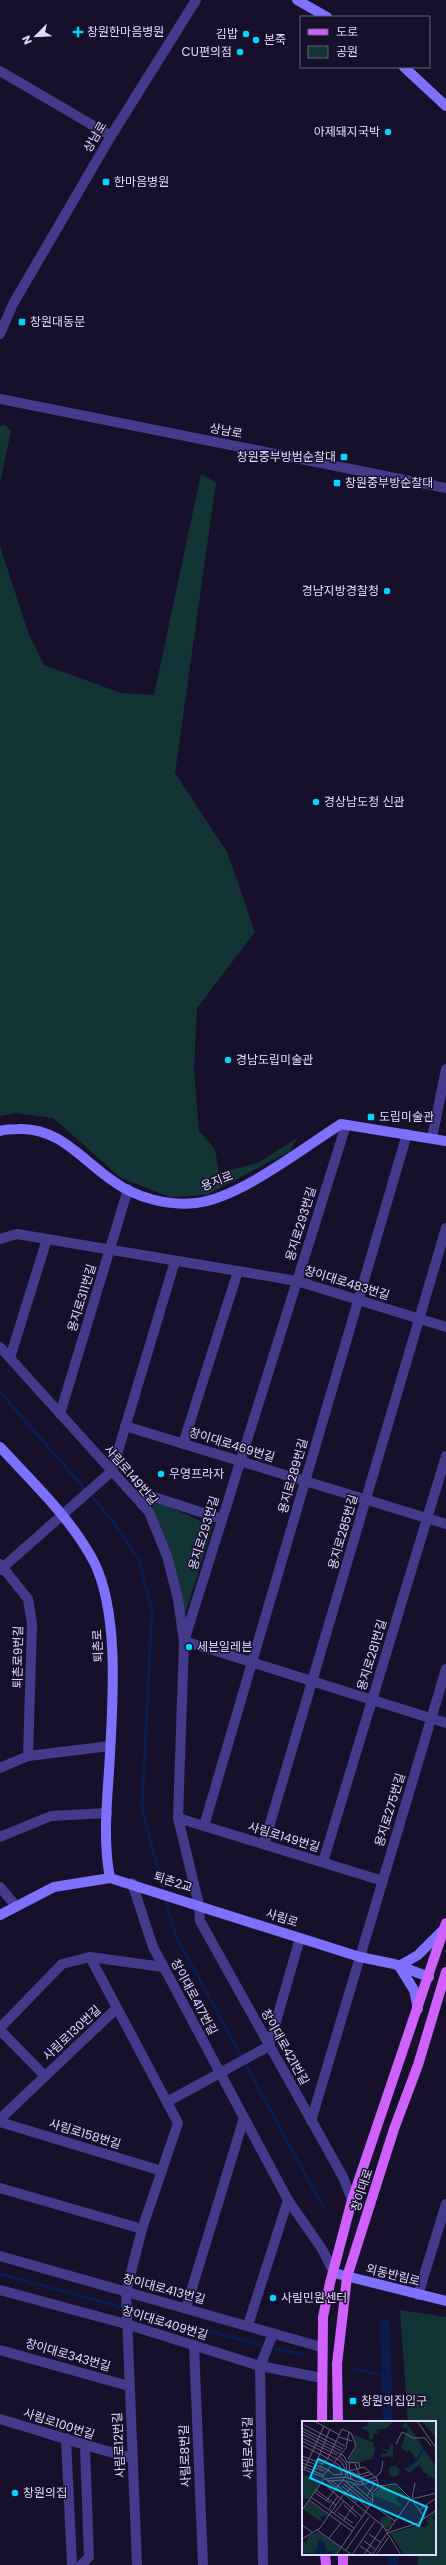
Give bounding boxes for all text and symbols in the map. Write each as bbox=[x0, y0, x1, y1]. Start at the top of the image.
north arrow bbox=[16, 16, 56, 56]
legend bbox=[300, 16, 430, 68]
place label: 창원한마음병원 bbox=[87, 23, 164, 40]
text: 도로 bbox=[336, 23, 358, 40]
place label: 김밥 bbox=[216, 25, 238, 42]
marker: 창원한마음병원 bbox=[72, 26, 84, 38]
marker: 김밥 bbox=[241, 29, 251, 39]
place label: 본죽 bbox=[264, 31, 286, 48]
text: N bbox=[18, 33, 36, 47]
marker: 본죽 bbox=[251, 35, 261, 45]
place label: CU편의점 bbox=[182, 43, 232, 60]
text: 공원 bbox=[336, 43, 358, 60]
marker: CU편의점 bbox=[235, 47, 245, 57]
street label: 상남로 bbox=[79, 118, 110, 155]
place label: 아제돼지국박 bbox=[314, 123, 380, 140]
marker: 아제돼지국박 bbox=[383, 127, 393, 137]
place label: 한마음병원 bbox=[114, 173, 169, 190]
marker: 한마음병원 bbox=[101, 177, 111, 187]
place label: 창원대동문 bbox=[30, 313, 85, 330]
marker: 창원대동문 bbox=[17, 317, 27, 327]
street label: 상남로 bbox=[208, 419, 244, 442]
place label: 창원중부방범순찰대 bbox=[237, 448, 336, 465]
marker: 창원중부방범순찰대 bbox=[339, 452, 349, 462]
place label: 창원중부방순찰대 bbox=[345, 474, 433, 491]
marker: 창원중부방순찰대 bbox=[332, 478, 342, 488]
place label: 경남지방경찰청 bbox=[302, 582, 379, 599]
marker: 경남지방경찰청 bbox=[382, 586, 392, 596]
place label: 경상남도청 신관 bbox=[324, 793, 405, 810]
marker: 경상남도청 신관 bbox=[311, 797, 321, 807]
place label: 경남도립미술관 bbox=[236, 1051, 313, 1068]
marker: 경남도립미술관 bbox=[223, 1055, 233, 1065]
place label: 도립미술관 bbox=[379, 1108, 434, 1125]
marker: 도립미술관 bbox=[366, 1112, 376, 1122]
street label: 용지로 bbox=[198, 1167, 235, 1194]
street label: 용지로293번길 bbox=[281, 1185, 320, 1263]
street label: 창이대로483번길 bbox=[302, 1261, 392, 1304]
street label: 용지로311번길 bbox=[63, 1262, 100, 1334]
street label: 창이대로469번길 bbox=[187, 1423, 277, 1466]
street label: 용지로289번길 bbox=[274, 1436, 311, 1515]
street label: 사림로149번길 bbox=[101, 1441, 162, 1508]
place label: 우영프라자 bbox=[169, 1465, 224, 1482]
marker: 우영프라자 bbox=[156, 1469, 166, 1479]
street label: 용지로285번길 bbox=[324, 1492, 361, 1571]
street label: 용지로293번길 bbox=[184, 1494, 223, 1572]
street label: 용지로281번길 bbox=[353, 1617, 390, 1692]
street label: 퇴촌로9번길 bbox=[8, 1625, 27, 1689]
street label: 퇴촌로 bbox=[88, 1629, 107, 1663]
place label: 세븐일레븐 bbox=[197, 1638, 252, 1655]
marker: 세븐일레븐 bbox=[184, 1642, 194, 1652]
street label: 용지로275번길 bbox=[370, 1771, 409, 1849]
street label: 사림로149번길 bbox=[246, 1818, 322, 1855]
street label: 퇴촌2교 bbox=[151, 1867, 195, 1896]
street label: 사림로 bbox=[264, 1904, 301, 1931]
street label: 창이대로417번길 bbox=[167, 1956, 222, 2038]
street label: 사림로130번길 bbox=[39, 2001, 104, 2064]
street label: 창이대로421번길 bbox=[258, 2006, 313, 2088]
street label: 사림로158번길 bbox=[47, 2115, 123, 2152]
street label: 창이대로 bbox=[347, 2166, 376, 2213]
street label: 외동반림로 bbox=[364, 2260, 422, 2289]
street label: 창이대로413번길 bbox=[121, 2269, 207, 2308]
place label: 사림민원센터 bbox=[281, 2289, 347, 2306]
marker: 사림민원센터 bbox=[268, 2293, 278, 2303]
street label: 창이대로409번길 bbox=[120, 2301, 210, 2344]
street label: 창이대로343번길 bbox=[24, 2334, 113, 2375]
place label: 창원의집입구 bbox=[361, 2392, 427, 2409]
marker: 창원의집입구 bbox=[348, 2396, 358, 2406]
street label: 사림로100번길 bbox=[21, 2404, 97, 2443]
street label: 사림로12번길 bbox=[108, 2412, 129, 2478]
street label: 사림로4번길 bbox=[238, 2416, 257, 2480]
inset map bbox=[302, 2421, 436, 2555]
street label: 사림로8번길 bbox=[175, 2424, 194, 2488]
place label: 창원의집 bbox=[23, 2484, 67, 2501]
marker: 창원의집 bbox=[10, 2488, 20, 2498]

